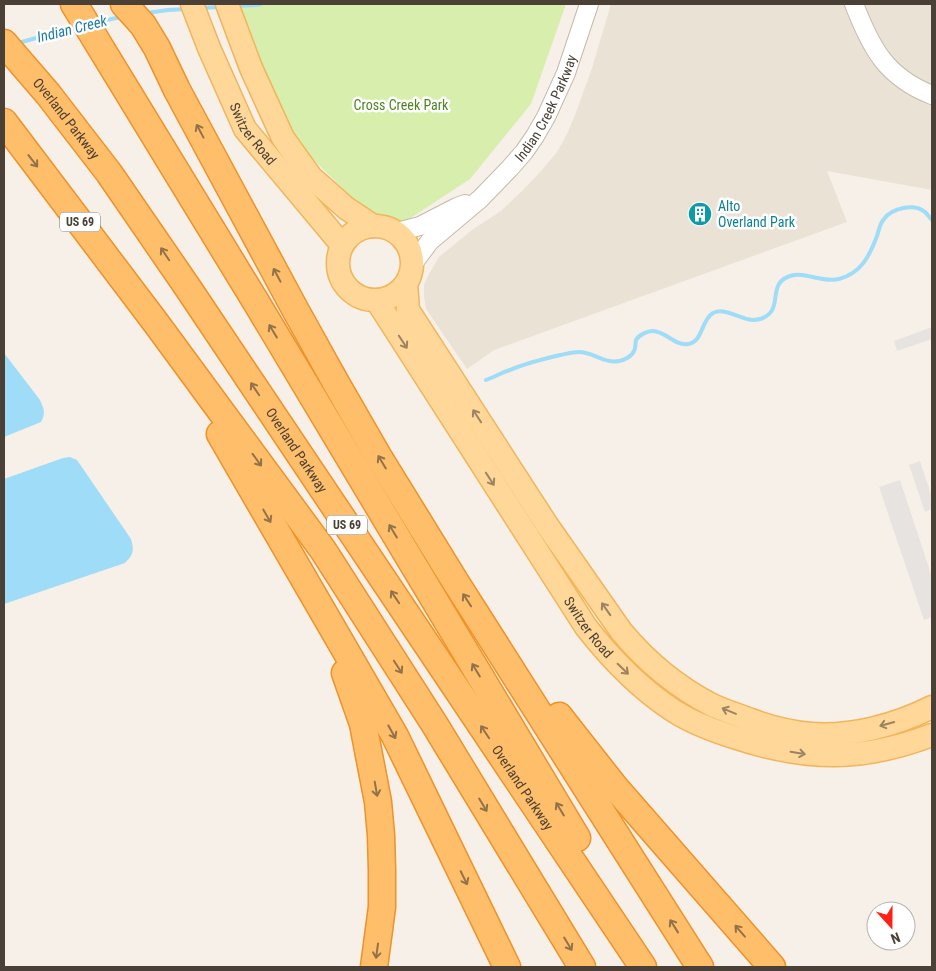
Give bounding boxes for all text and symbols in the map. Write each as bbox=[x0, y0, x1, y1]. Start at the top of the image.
water label: Indian Creek bbox=[35, 12, 109, 46]
street label: Indian Creek Parkway bbox=[511, 52, 580, 165]
street label: Overland Parkway bbox=[30, 75, 103, 162]
park label: Cross Creek Park bbox=[354, 97, 449, 113]
street label: Switzer Road bbox=[226, 100, 279, 168]
one-way arrow bbox=[195, 124, 205, 139]
one-way arrow bbox=[28, 154, 39, 167]
place label: Alto Overland Park bbox=[718, 198, 796, 230]
building icon: Alto Overland Park bbox=[687, 201, 713, 227]
road number: US 69 bbox=[60, 212, 100, 232]
one-way arrow bbox=[160, 247, 170, 261]
one-way arrow bbox=[272, 267, 282, 282]
one-way arrow bbox=[268, 325, 278, 339]
one-way arrow bbox=[398, 334, 408, 348]
one-way arrow bbox=[250, 382, 260, 396]
street label: Overland Parkway bbox=[263, 405, 331, 496]
one-way arrow bbox=[471, 409, 481, 423]
one-way arrow bbox=[252, 453, 263, 466]
one-way arrow bbox=[377, 456, 387, 470]
one-way arrow bbox=[486, 471, 496, 485]
one-way arrow bbox=[263, 509, 273, 523]
road number: US 69 bbox=[327, 516, 367, 534]
one-way arrow bbox=[387, 524, 397, 538]
one-way arrow bbox=[389, 590, 399, 604]
one-way arrow bbox=[462, 594, 472, 608]
street label: Switzer Road bbox=[561, 594, 616, 661]
one-way arrow bbox=[601, 602, 611, 616]
one-way arrow bbox=[392, 660, 403, 674]
one-way arrow bbox=[471, 663, 481, 677]
one-way arrow bbox=[617, 663, 630, 675]
one-way arrow bbox=[721, 706, 736, 715]
one-way arrow bbox=[879, 720, 895, 729]
one-way arrow bbox=[388, 724, 398, 739]
one-way arrow bbox=[480, 725, 490, 739]
street label: Overland Parkway bbox=[489, 742, 557, 833]
one-way arrow bbox=[789, 748, 805, 758]
one-way arrow bbox=[371, 781, 381, 797]
one-way arrow bbox=[479, 798, 489, 812]
one-way arrow bbox=[554, 803, 564, 817]
one-way arrow bbox=[460, 870, 469, 885]
north arrow bbox=[866, 901, 916, 951]
one-way arrow bbox=[669, 919, 679, 933]
one-way arrow bbox=[734, 924, 746, 937]
text: N bbox=[889, 929, 903, 947]
one-way arrow bbox=[563, 937, 573, 951]
one-way arrow bbox=[371, 942, 381, 958]

